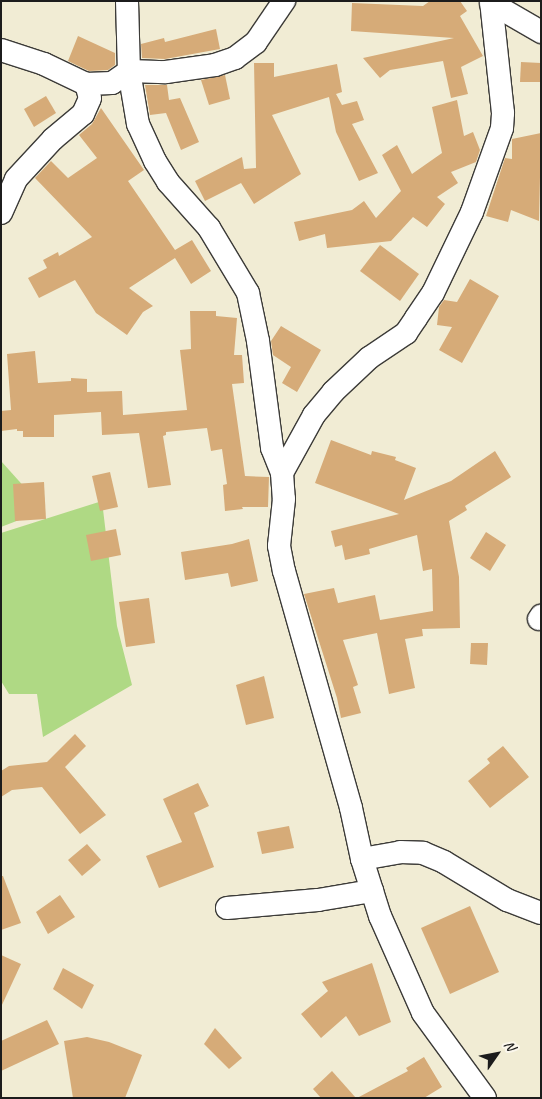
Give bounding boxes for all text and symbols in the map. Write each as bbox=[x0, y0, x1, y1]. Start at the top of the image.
north arrow bbox=[472, 1029, 522, 1079]
text: N bbox=[501, 1037, 519, 1054]

